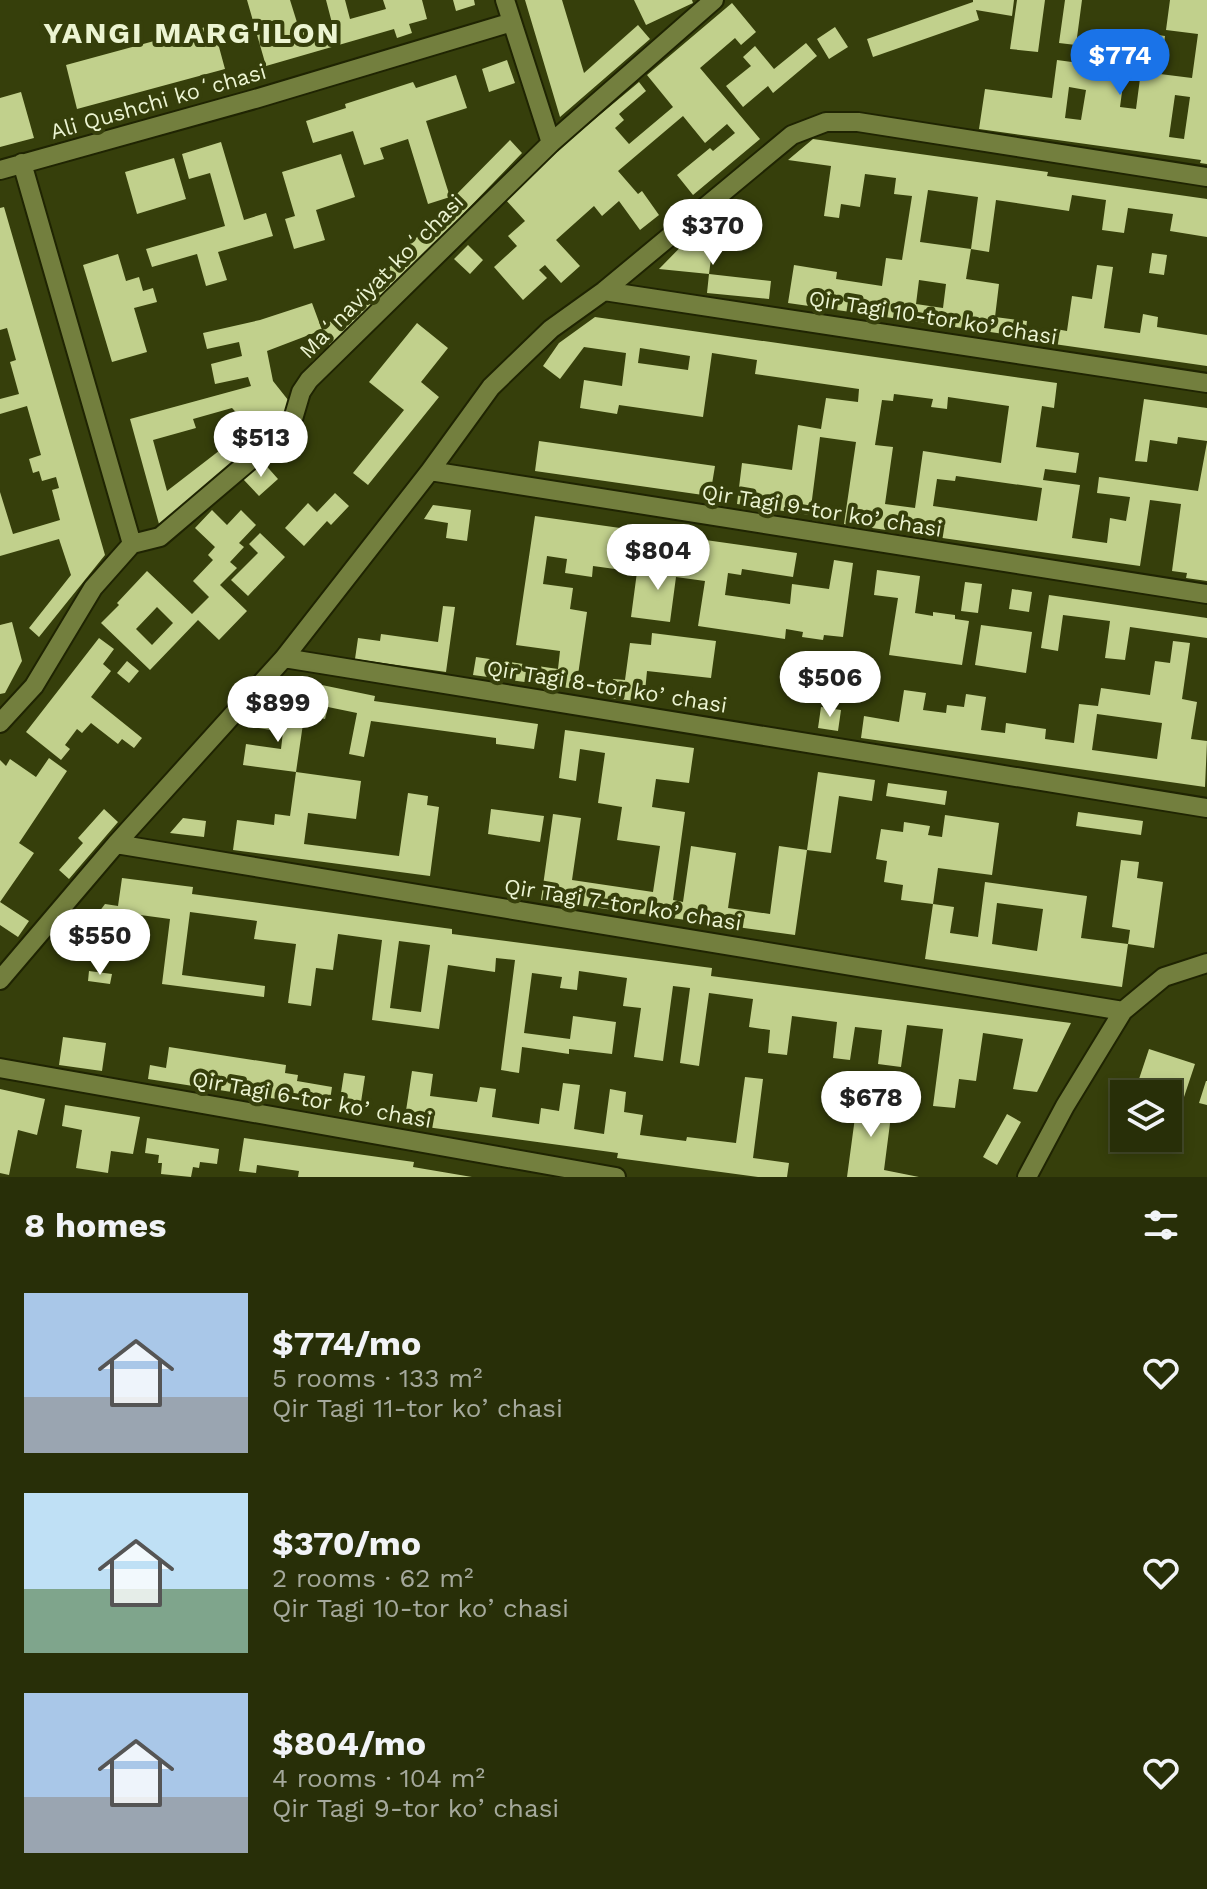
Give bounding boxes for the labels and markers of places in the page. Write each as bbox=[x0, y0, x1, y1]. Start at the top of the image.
pin: $774 bbox=[1073, 29, 1167, 97]
pin: $370 bbox=[666, 199, 760, 267]
pin: $513 bbox=[214, 411, 308, 479]
pin: $804 bbox=[611, 524, 705, 592]
pin: $506 bbox=[783, 651, 877, 719]
pin: $899 bbox=[231, 676, 325, 744]
pin: $550 bbox=[53, 909, 147, 977]
pin: $678 bbox=[824, 1071, 918, 1139]

